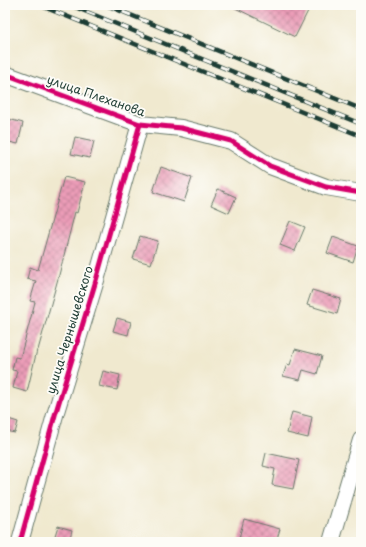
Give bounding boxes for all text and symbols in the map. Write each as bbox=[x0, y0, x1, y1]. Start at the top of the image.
street label: улица Плеханова bbox=[45, 70, 148, 121]
street label: улица Чернышевского bbox=[41, 263, 97, 396]

